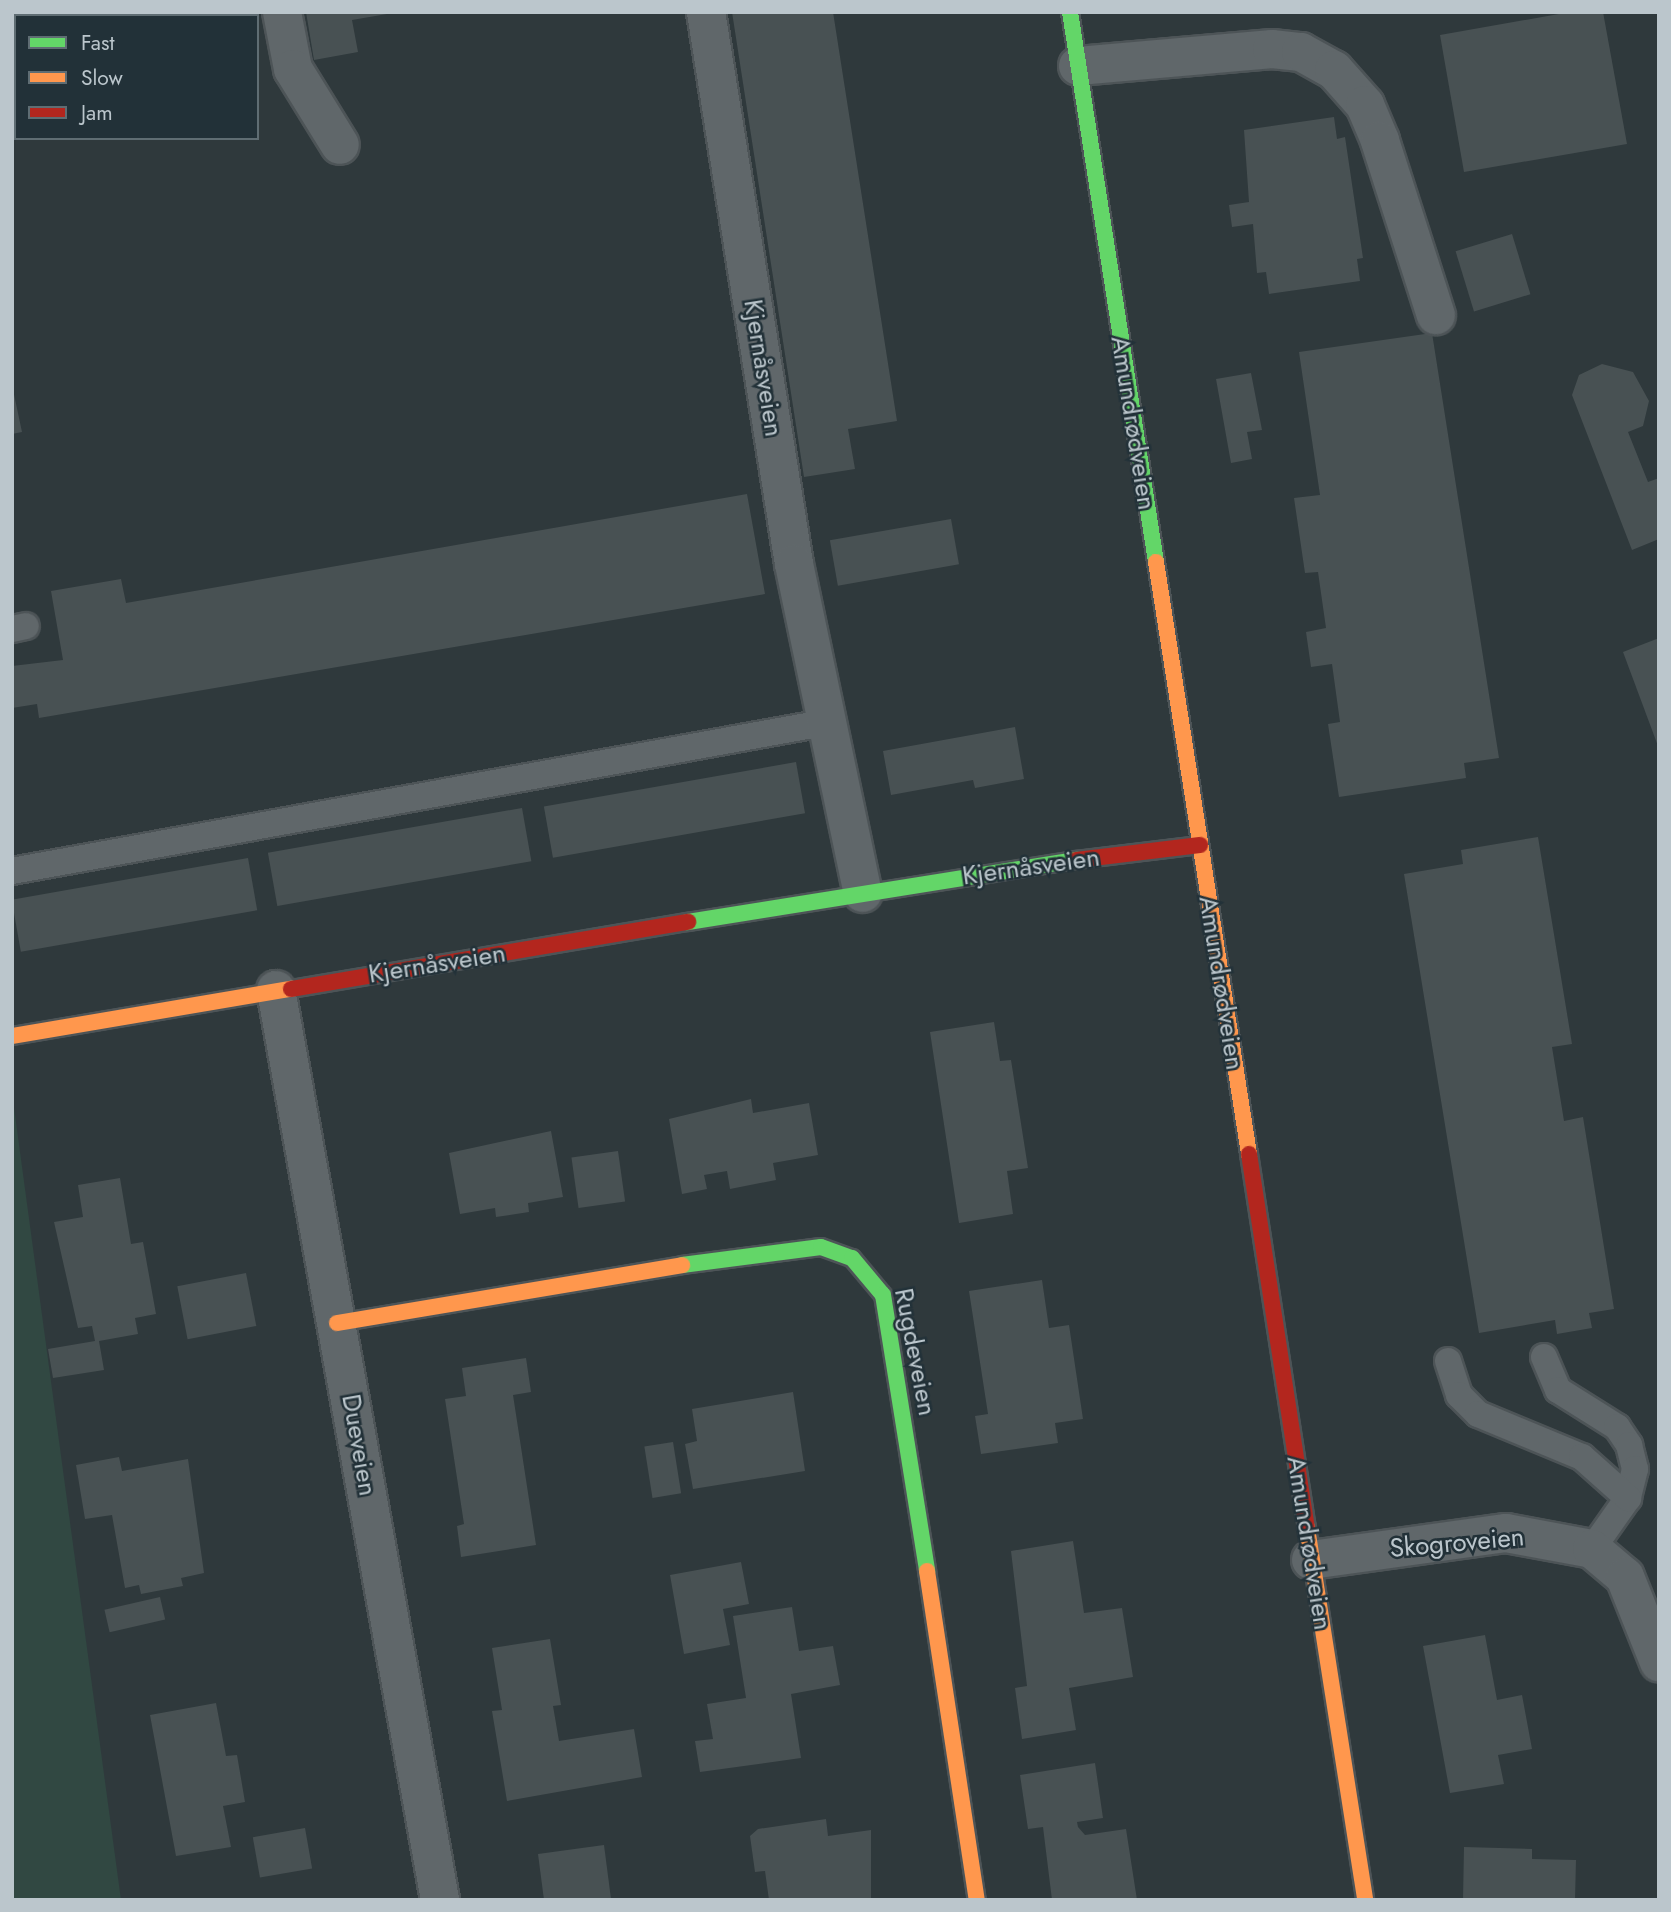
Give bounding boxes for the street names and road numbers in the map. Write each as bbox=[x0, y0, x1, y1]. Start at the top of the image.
street label: Kjernåsveien bbox=[737, 297, 789, 439]
street label: Amundrødveien bbox=[1104, 334, 1162, 512]
street label: Kjernåsveien bbox=[960, 842, 1102, 892]
street label: Amundrødveien bbox=[1192, 894, 1250, 1072]
street label: Kjernåsveien bbox=[366, 938, 508, 990]
street label: Rugdeveien bbox=[887, 1286, 943, 1418]
street label: Dueveien bbox=[335, 1392, 383, 1498]
street label: Amundrødveien bbox=[1280, 1454, 1338, 1632]
street label: Skogroveien bbox=[1388, 1522, 1526, 1564]

